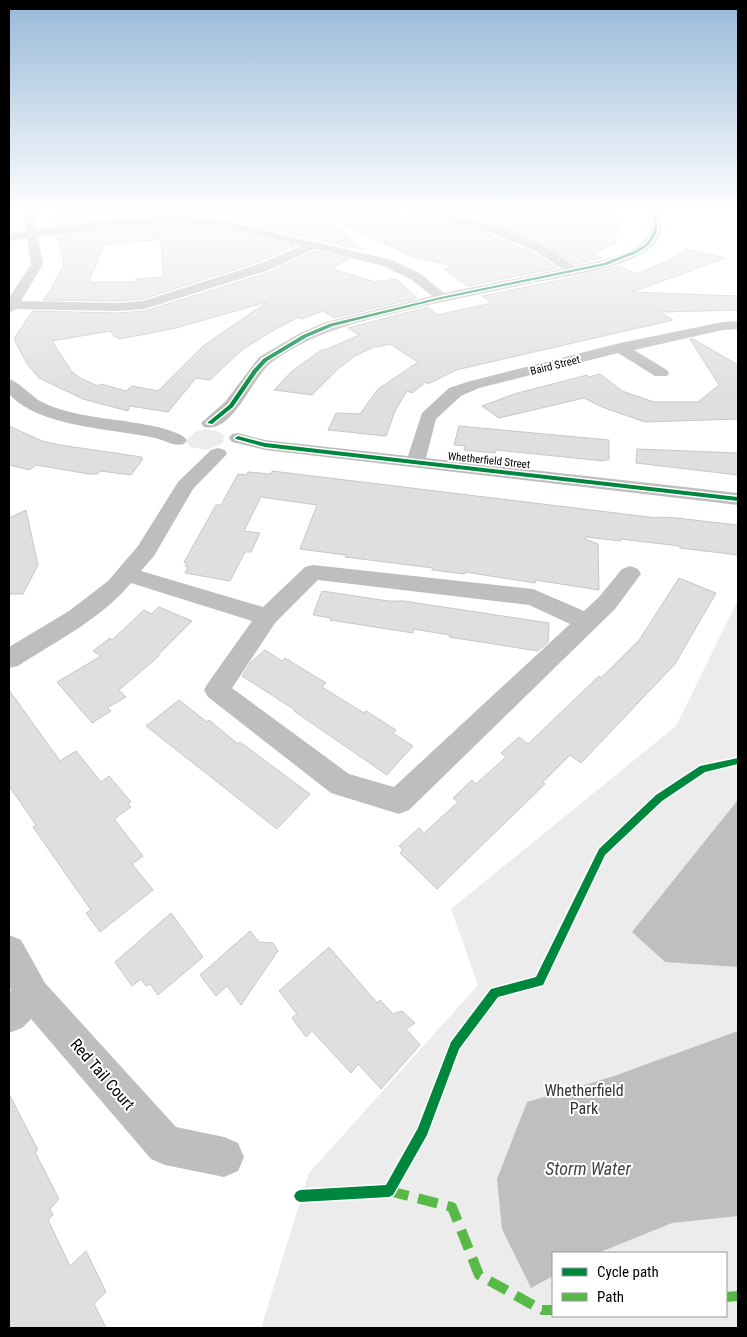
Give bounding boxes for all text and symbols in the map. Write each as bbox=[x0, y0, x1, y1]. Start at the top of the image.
street label: Baird Street bbox=[529, 353, 581, 378]
street label: Whetherfield Street bbox=[447, 450, 531, 471]
street label: Red Tail Court bbox=[67, 1035, 139, 1114]
park label: Whetherfield Park bbox=[544, 1081, 624, 1118]
water label: Storm Water bbox=[545, 1158, 631, 1179]
legend bbox=[552, 1252, 727, 1317]
text: Cycle path bbox=[597, 1263, 659, 1281]
text: Path bbox=[597, 1288, 624, 1306]

